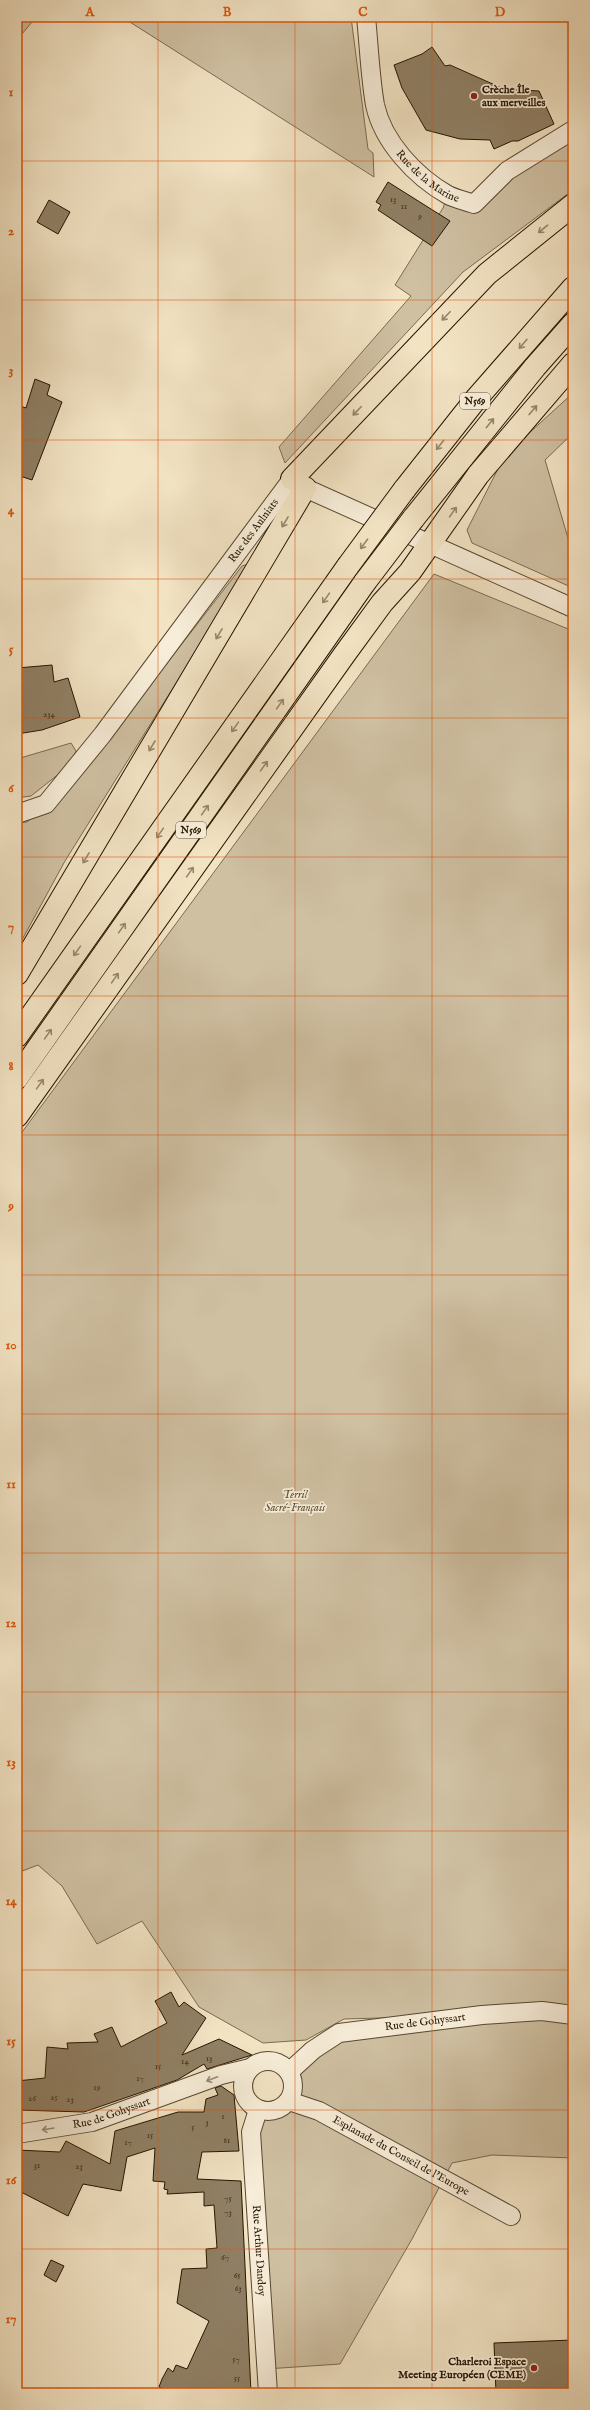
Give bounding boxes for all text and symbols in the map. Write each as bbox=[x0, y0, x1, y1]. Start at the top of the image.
text: A bbox=[85, 4, 96, 21]
text: B bbox=[223, 4, 232, 21]
text: C bbox=[358, 4, 368, 21]
text: D bbox=[495, 4, 506, 21]
place label: Crèche Île aux merveilles bbox=[482, 83, 546, 110]
text: 1 bbox=[9, 84, 14, 101]
marker: Crèche Île aux merveilles bbox=[469, 91, 479, 101]
street label: Rue de la Marine bbox=[393, 147, 461, 206]
house number: 13 bbox=[390, 194, 396, 205]
house number: 11 bbox=[401, 201, 407, 212]
house number: 9 bbox=[417, 211, 422, 222]
text: 2 bbox=[8, 223, 14, 240]
one-way arrow bbox=[537, 225, 548, 234]
one-way arrow bbox=[442, 311, 451, 322]
one-way arrow bbox=[518, 339, 527, 349]
text: 3 bbox=[9, 362, 14, 379]
road number: N569 bbox=[460, 393, 490, 409]
one-way arrow bbox=[529, 405, 538, 415]
one-way arrow bbox=[352, 406, 362, 416]
one-way arrow bbox=[485, 417, 494, 428]
one-way arrow bbox=[436, 439, 445, 450]
street label: Rue des Aulniats bbox=[225, 496, 282, 565]
text: 4 bbox=[8, 502, 15, 519]
one-way arrow bbox=[449, 507, 457, 518]
one-way arrow bbox=[280, 516, 288, 528]
one-way arrow bbox=[360, 539, 368, 550]
one-way arrow bbox=[321, 592, 330, 603]
one-way arrow bbox=[214, 628, 222, 640]
text: 5 bbox=[9, 641, 14, 658]
one-way arrow bbox=[276, 698, 284, 709]
house number: 234 bbox=[43, 709, 56, 720]
one-way arrow bbox=[231, 721, 239, 732]
one-way arrow bbox=[148, 740, 156, 752]
one-way arrow bbox=[260, 760, 268, 771]
text: 6 bbox=[8, 780, 14, 797]
one-way arrow bbox=[201, 805, 209, 816]
road number: N569 bbox=[176, 822, 206, 838]
one-way arrow bbox=[156, 827, 164, 838]
one-way arrow bbox=[82, 852, 90, 864]
one-way arrow bbox=[186, 867, 194, 878]
text: 7 bbox=[8, 919, 14, 936]
one-way arrow bbox=[118, 923, 126, 934]
one-way arrow bbox=[73, 945, 81, 956]
one-way arrow bbox=[111, 973, 119, 984]
one-way arrow bbox=[43, 1029, 52, 1040]
text: 8 bbox=[8, 1058, 14, 1075]
one-way arrow bbox=[35, 1079, 44, 1090]
text: 9 bbox=[7, 1198, 14, 1215]
text: 10 bbox=[5, 1337, 17, 1354]
text: 11 bbox=[6, 1476, 16, 1493]
park label: Terril Sacré-Français bbox=[265, 1488, 326, 1515]
text: 12 bbox=[6, 1615, 16, 1632]
text: 13 bbox=[6, 1754, 16, 1771]
text: 14 bbox=[5, 1893, 17, 1910]
street label: Rue de Gohyssart bbox=[384, 2010, 466, 2034]
text: 15 bbox=[6, 2033, 16, 2050]
house number: 13 bbox=[206, 2053, 212, 2064]
house number: 14 bbox=[181, 2056, 189, 2067]
house number: 15 bbox=[155, 2061, 162, 2072]
house number: 17 bbox=[136, 2073, 144, 2084]
one-way arrow bbox=[207, 2075, 219, 2083]
house number: 19 bbox=[93, 2082, 101, 2093]
house number: 25 bbox=[50, 2092, 58, 2103]
house number: 26 bbox=[28, 2093, 36, 2104]
house number: 23 bbox=[66, 2094, 74, 2105]
street label: Rue de Gohyssart bbox=[72, 2094, 152, 2132]
house number: 1 bbox=[221, 2111, 225, 2122]
street label: Esplanade du Conseil de l'Europe bbox=[330, 2113, 472, 2199]
house number: 3 bbox=[205, 2117, 209, 2128]
house number: 5 bbox=[191, 2122, 195, 2133]
one-way arrow bbox=[42, 2125, 55, 2133]
house number: 15 bbox=[147, 2130, 154, 2141]
house number: 81 bbox=[224, 2135, 230, 2146]
house number: 17 bbox=[124, 2137, 132, 2148]
house number: 31 bbox=[34, 2160, 40, 2171]
house number: 23 bbox=[75, 2161, 83, 2172]
text: 16 bbox=[6, 2172, 17, 2189]
house number: 75 bbox=[224, 2193, 232, 2204]
street label: Rue Arthur Dandoy bbox=[249, 2205, 269, 2297]
house number: 73 bbox=[224, 2207, 232, 2218]
house number: 67 bbox=[221, 2252, 229, 2263]
house number: 65 bbox=[233, 2270, 241, 2281]
house number: 63 bbox=[234, 2283, 242, 2294]
text: 17 bbox=[6, 2311, 16, 2328]
house number: 57 bbox=[232, 2354, 240, 2365]
place label: Charleroi Espace Meeting Européen (CEME) bbox=[398, 2355, 526, 2382]
marker: Charleroi Espace Meeting Européen (CEME) bbox=[529, 2363, 539, 2373]
house number: 55 bbox=[234, 2373, 241, 2384]

